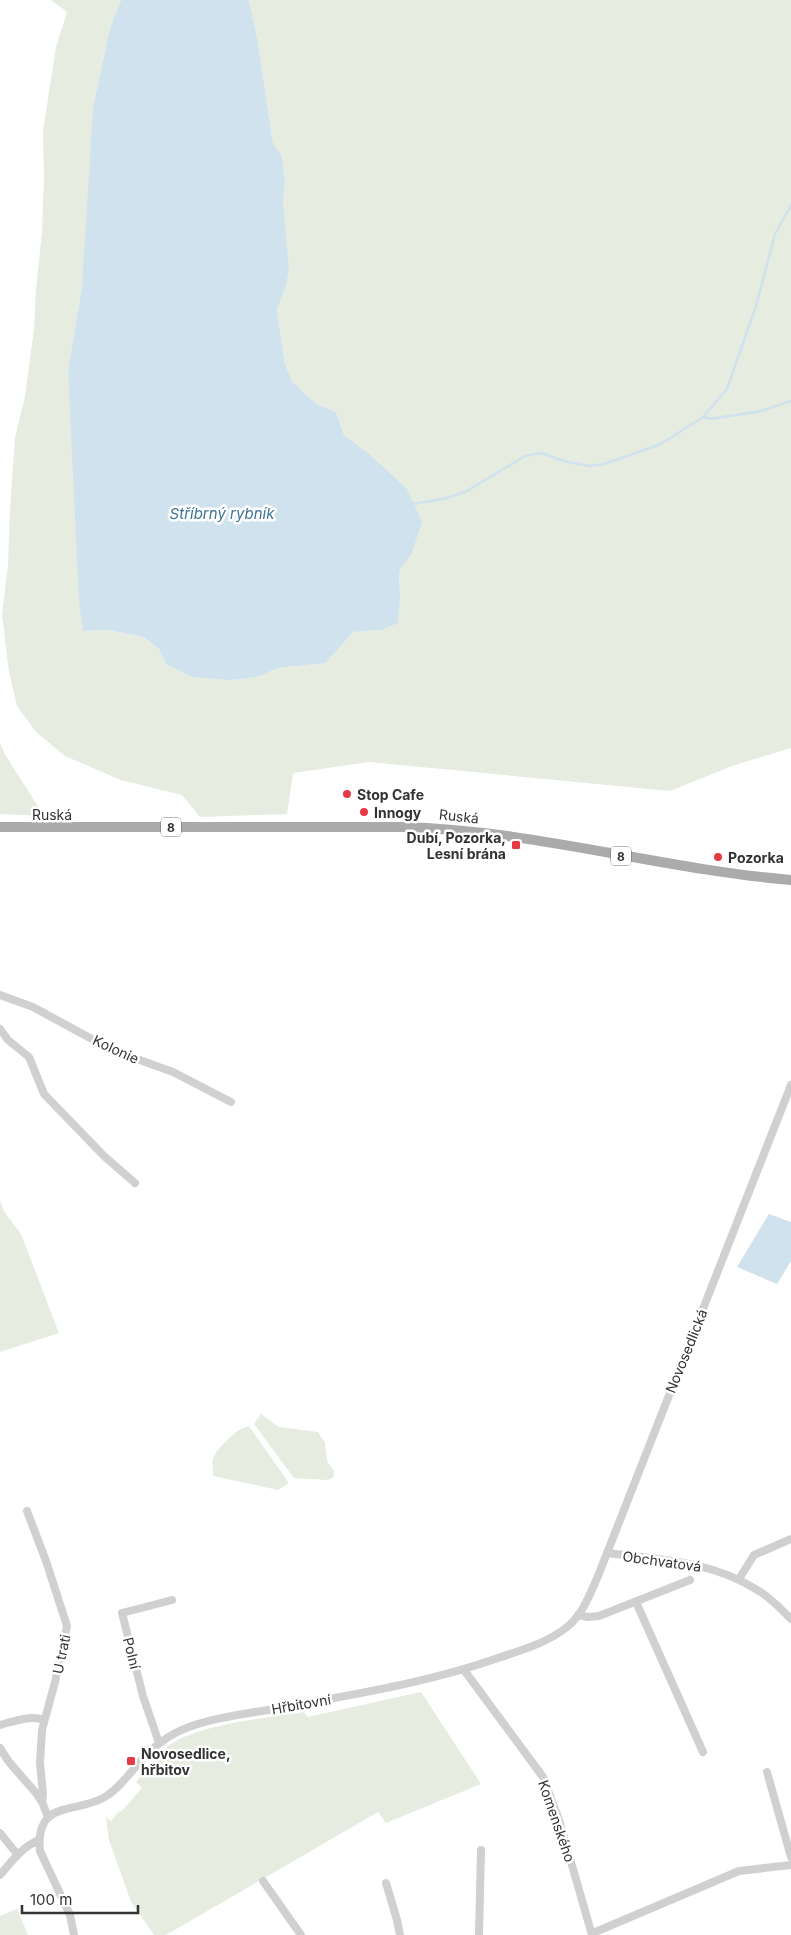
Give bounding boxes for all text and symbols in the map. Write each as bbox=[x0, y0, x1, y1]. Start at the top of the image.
water label: Stříbrný rybník bbox=[170, 504, 275, 523]
place label: Stop Cafe bbox=[357, 786, 424, 803]
marker: Stop Cafe bbox=[341, 788, 353, 800]
place label: Innogy bbox=[374, 804, 422, 821]
street label: Ruská bbox=[438, 805, 480, 827]
street label: Ruská bbox=[32, 806, 72, 823]
marker: Innogy bbox=[358, 806, 370, 818]
road number: 8 bbox=[161, 818, 181, 836]
place label: Dubí, Pozorka, Lesní brána bbox=[407, 829, 506, 862]
marker: Dubí, Pozorka, Lesní brána bbox=[510, 839, 522, 851]
road number: 8 bbox=[611, 846, 631, 866]
place label: Pozorka bbox=[728, 849, 784, 866]
marker: Pozorka bbox=[712, 851, 724, 863]
street label: Kolonie bbox=[90, 1031, 142, 1067]
street label: Novosedlická bbox=[661, 1307, 711, 1395]
street label: Obchvatová bbox=[622, 1547, 702, 1575]
street label: U trati bbox=[49, 1633, 73, 1675]
street label: Polní bbox=[120, 1635, 144, 1671]
street label: Hřbitovní bbox=[270, 1690, 333, 1718]
place label: Novosedlice, hřbitov bbox=[141, 1745, 231, 1778]
marker: Novosedlice, hřbitov bbox=[125, 1755, 137, 1767]
street label: Komenského bbox=[535, 1778, 579, 1864]
scale bar bbox=[22, 1882, 139, 1914]
text: 100 m bbox=[30, 1890, 72, 1909]

